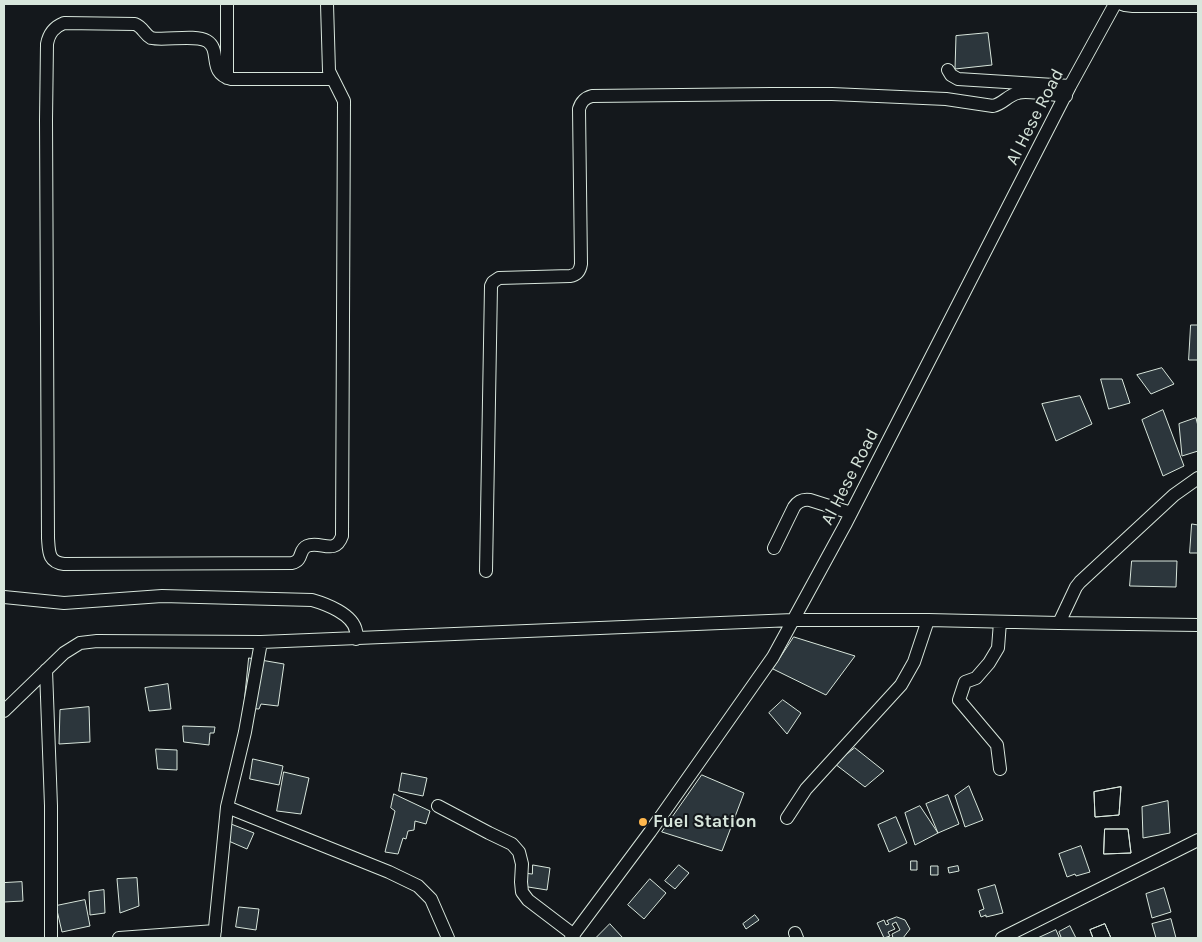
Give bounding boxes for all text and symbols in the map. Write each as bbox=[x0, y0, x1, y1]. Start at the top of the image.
street label: Al Hese Road bbox=[1001, 65, 1069, 169]
street label: Al Hese Road bbox=[816, 425, 884, 529]
place label: Fuel Station bbox=[653, 811, 757, 833]
marker: Fuel Station bbox=[637, 816, 649, 828]

